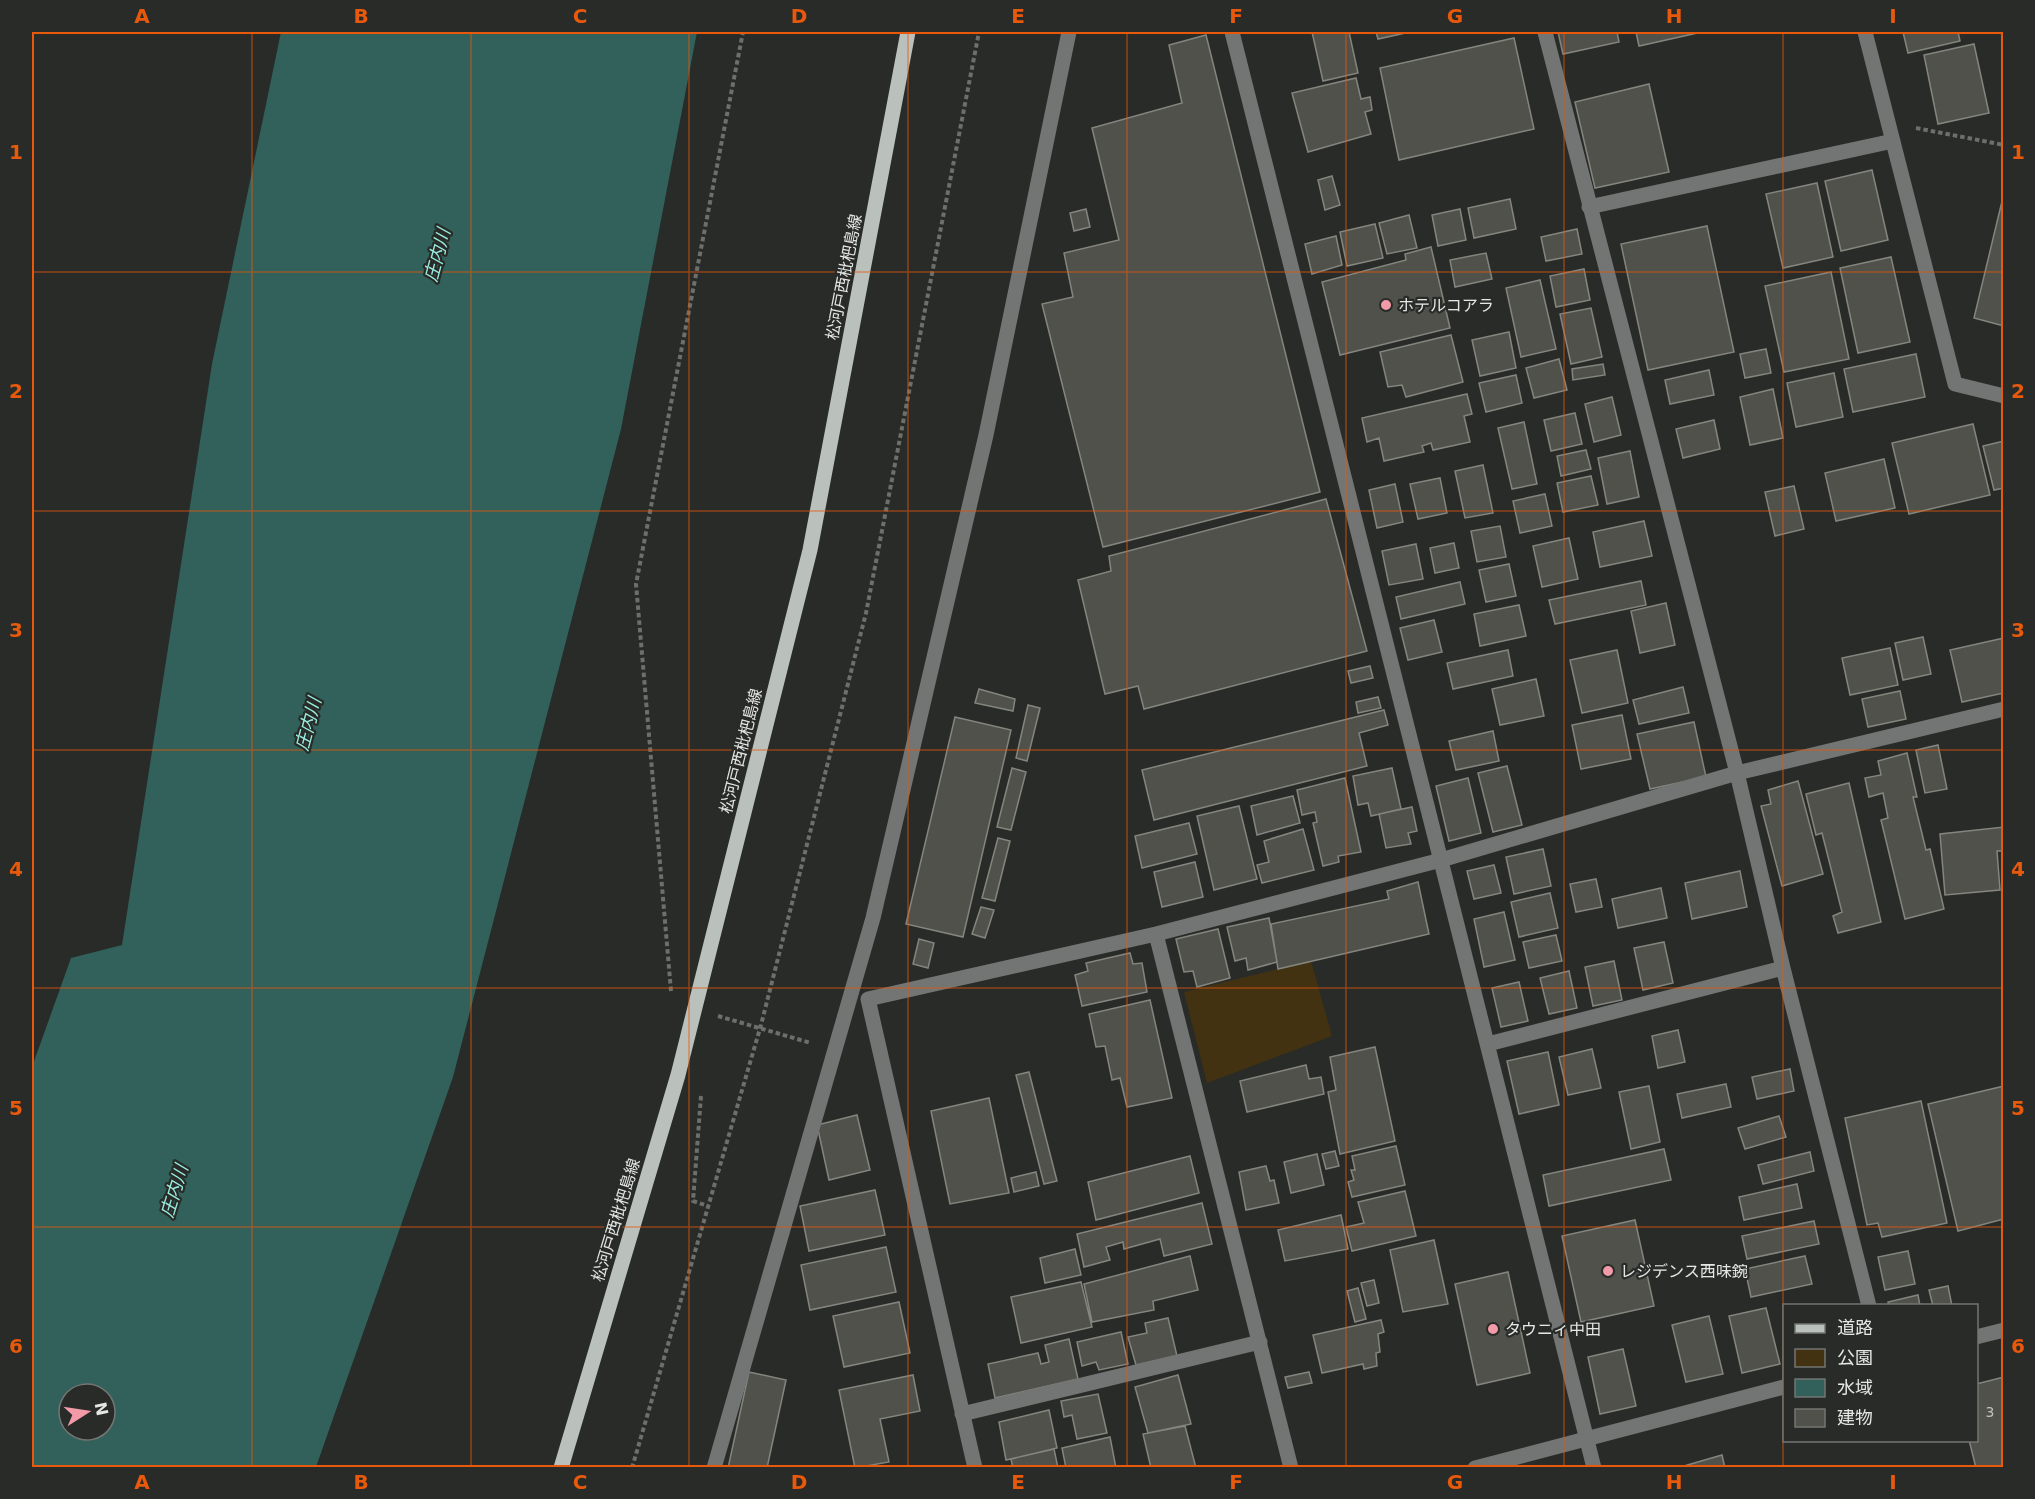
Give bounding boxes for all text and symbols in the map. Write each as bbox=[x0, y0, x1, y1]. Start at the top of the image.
text: A bbox=[134, 4, 150, 28]
text: B bbox=[353, 4, 369, 28]
text: C bbox=[573, 4, 587, 28]
text: D bbox=[791, 4, 807, 28]
text: E bbox=[1011, 4, 1025, 28]
text: F bbox=[1229, 4, 1243, 28]
text: G bbox=[1447, 4, 1463, 28]
text: H bbox=[1666, 4, 1682, 28]
text: I bbox=[1889, 4, 1897, 28]
text: 1 bbox=[9, 140, 23, 164]
text: 1 bbox=[2011, 140, 2025, 164]
street label: 松河戸西枇杷島線 bbox=[822, 212, 866, 342]
water label: 庄内川 bbox=[420, 224, 455, 284]
place label: ホテルコアラ bbox=[1398, 296, 1494, 315]
marker: ホテルコアラ bbox=[1379, 298, 1393, 312]
text: 2 bbox=[9, 379, 23, 403]
text: 2 bbox=[2011, 379, 2025, 403]
text: 3 bbox=[9, 618, 23, 642]
text: 3 bbox=[2011, 618, 2025, 642]
street label: 松河戸西枇杷島線 bbox=[716, 687, 766, 815]
water label: 庄内川 bbox=[291, 693, 326, 753]
text: 4 bbox=[9, 857, 23, 881]
text: 4 bbox=[2011, 857, 2025, 881]
text: 5 bbox=[9, 1096, 23, 1120]
text: 5 bbox=[2011, 1096, 2025, 1120]
street label: 松河戸西枇杷島線 bbox=[588, 1156, 644, 1284]
water label: 庄内川 bbox=[156, 1160, 193, 1220]
place label: レジデンス西味鋺 bbox=[1620, 1262, 1748, 1281]
marker: レジデンス西味鋺 bbox=[1601, 1264, 1615, 1278]
legend bbox=[1783, 1304, 1978, 1442]
text: 道路 bbox=[1837, 1317, 1873, 1338]
place label: タウニィ中田 bbox=[1505, 1320, 1601, 1339]
marker: タウニィ中田 bbox=[1486, 1322, 1500, 1336]
text: 6 bbox=[9, 1334, 23, 1358]
text: 6 bbox=[2011, 1334, 2025, 1358]
text: 公園 bbox=[1837, 1347, 1873, 1368]
text: 水域 bbox=[1837, 1377, 1873, 1398]
north arrow bbox=[57, 1382, 117, 1442]
text: N bbox=[90, 1400, 112, 1418]
house number: 3 bbox=[1986, 1404, 1994, 1420]
text: 建物 bbox=[1837, 1407, 1873, 1428]
text: A bbox=[134, 1470, 150, 1494]
text: B bbox=[353, 1470, 369, 1494]
text: C bbox=[573, 1470, 587, 1494]
text: D bbox=[791, 1470, 807, 1494]
text: E bbox=[1011, 1470, 1025, 1494]
text: F bbox=[1229, 1470, 1243, 1494]
text: G bbox=[1447, 1470, 1463, 1494]
text: H bbox=[1666, 1470, 1682, 1494]
text: I bbox=[1889, 1470, 1897, 1494]

